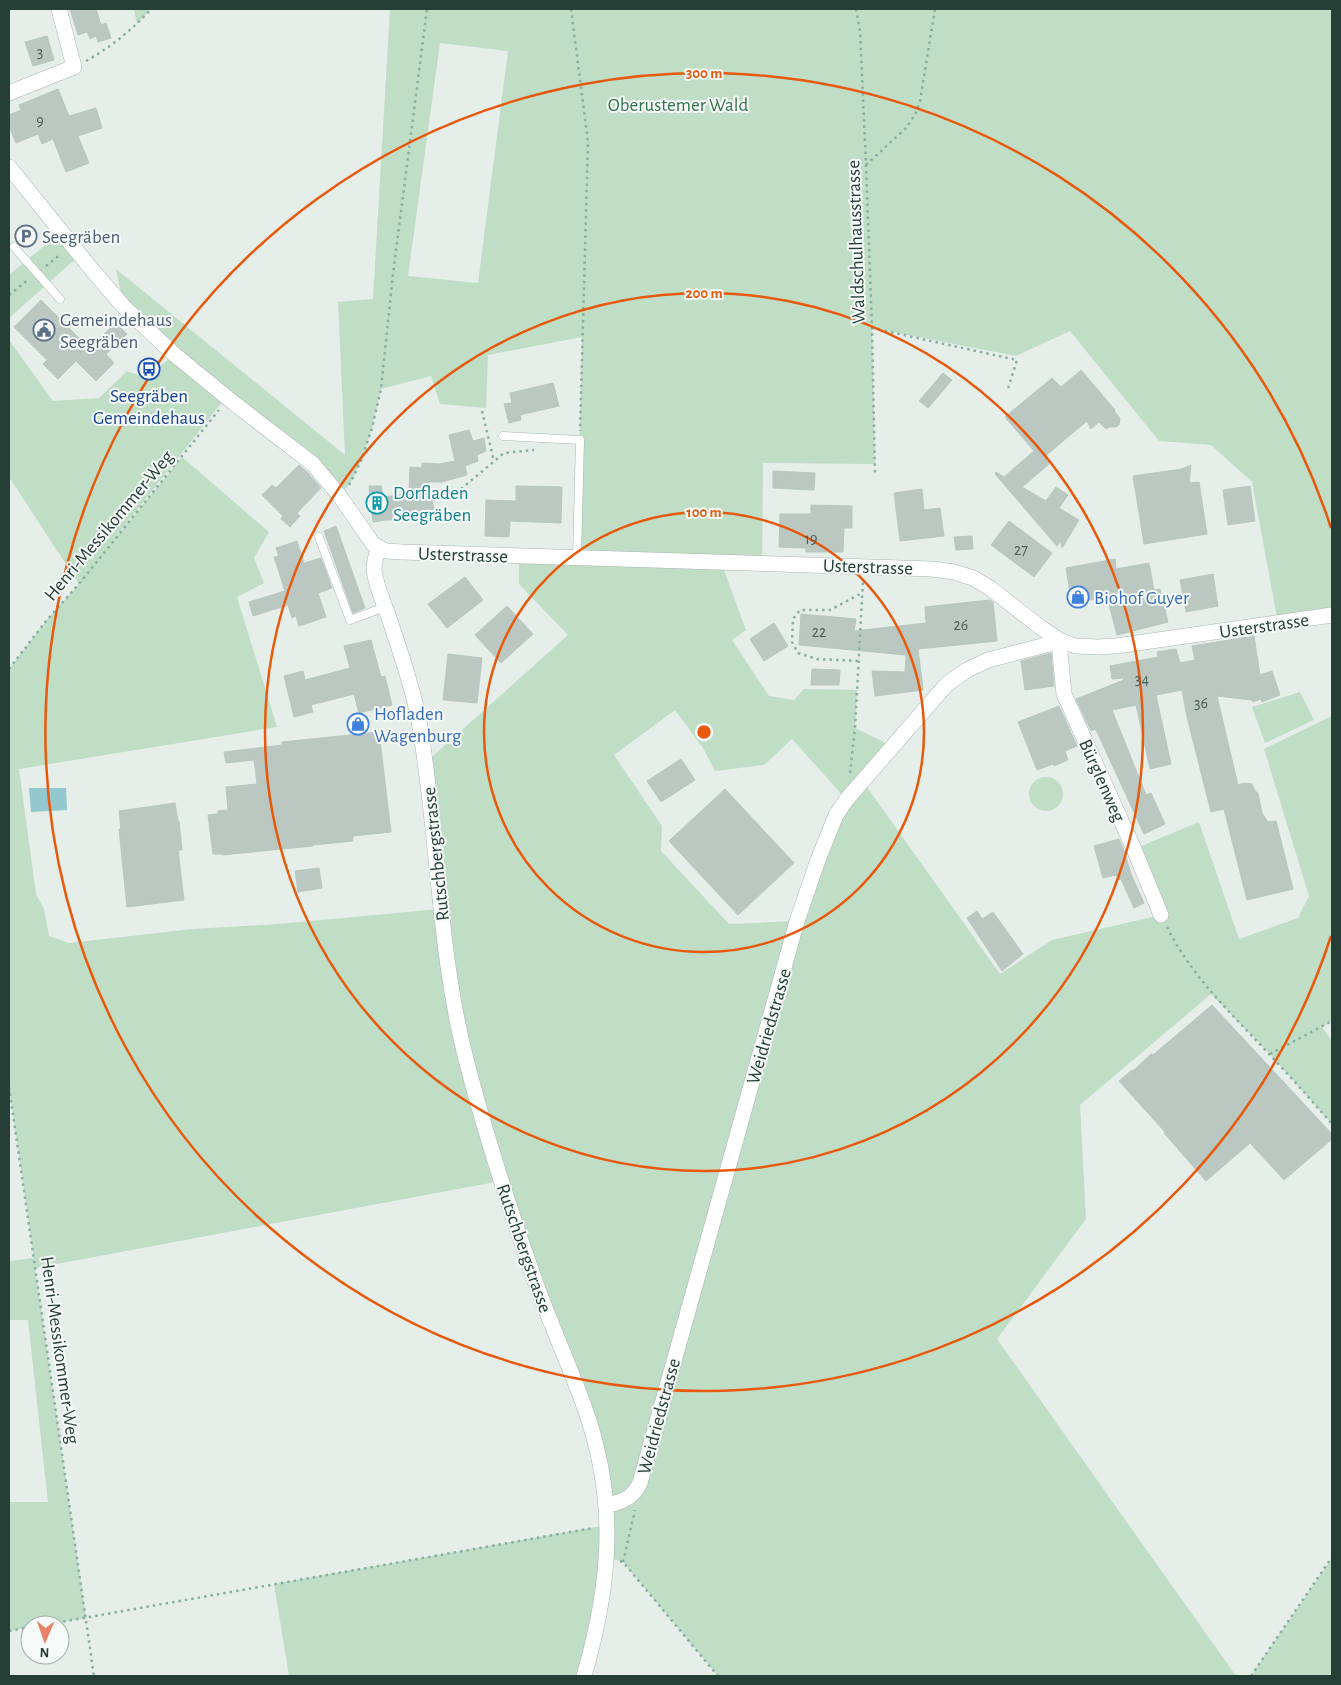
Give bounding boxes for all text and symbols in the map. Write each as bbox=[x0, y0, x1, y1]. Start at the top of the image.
house number: 3 bbox=[37, 44, 43, 60]
text: 300 m bbox=[686, 66, 722, 81]
park label: Oberustemer Wald bbox=[608, 96, 748, 115]
house number: 9 bbox=[36, 113, 44, 129]
street label: Waldschulhausstrasse bbox=[844, 160, 869, 324]
parking icon: Seegräben bbox=[14, 224, 38, 248]
place label: Seegräben bbox=[42, 228, 120, 247]
text: 200 m bbox=[685, 286, 723, 301]
place label: Gemeindehaus Seegräben bbox=[60, 311, 172, 352]
public building icon: Gemeindehaus Seegräben bbox=[32, 318, 56, 342]
bus stop icon: Seegräben Gemeindehaus bbox=[137, 357, 161, 381]
place label: Seegräben Gemeindehaus bbox=[93, 387, 205, 428]
street label: Henri-Messikommer-Weg bbox=[41, 447, 178, 605]
place label: Dorfladen Seegräben bbox=[393, 484, 471, 525]
building icon: Dorfladen Seegräben bbox=[365, 491, 389, 515]
text: 100 m bbox=[686, 505, 722, 520]
house number: 19 bbox=[804, 531, 818, 547]
house number: 27 bbox=[1014, 542, 1028, 558]
street label: Usterstrasse bbox=[418, 544, 508, 567]
street label: Usterstrasse bbox=[823, 556, 913, 579]
shop icon: Biohof Guyer bbox=[1066, 585, 1090, 609]
place label: Biohof Guyer bbox=[1094, 589, 1189, 608]
street label: Usterstrasse bbox=[1218, 611, 1310, 642]
house number: 26 bbox=[954, 617, 968, 633]
house number: 22 bbox=[812, 624, 826, 640]
house number: 34 bbox=[1135, 671, 1149, 687]
house number: 36 bbox=[1194, 695, 1208, 711]
place label: Hofladen Wagenburg bbox=[374, 705, 462, 746]
shop icon: Hofladen Wagenburg bbox=[346, 712, 370, 736]
centre of rings bbox=[695, 723, 713, 741]
street label: Bürglenweg bbox=[1075, 736, 1129, 826]
street label: Rutschbergstrasse bbox=[420, 786, 453, 922]
street label: Weidriedstrasse bbox=[744, 966, 795, 1086]
street label: Rutschbergstrasse bbox=[493, 1182, 554, 1315]
street label: Henri-Messikommer-Weg bbox=[37, 1255, 82, 1446]
street label: Weidriedstrasse bbox=[635, 1356, 684, 1476]
north arrow bbox=[20, 1615, 70, 1665]
text: N bbox=[39, 1645, 50, 1659]

